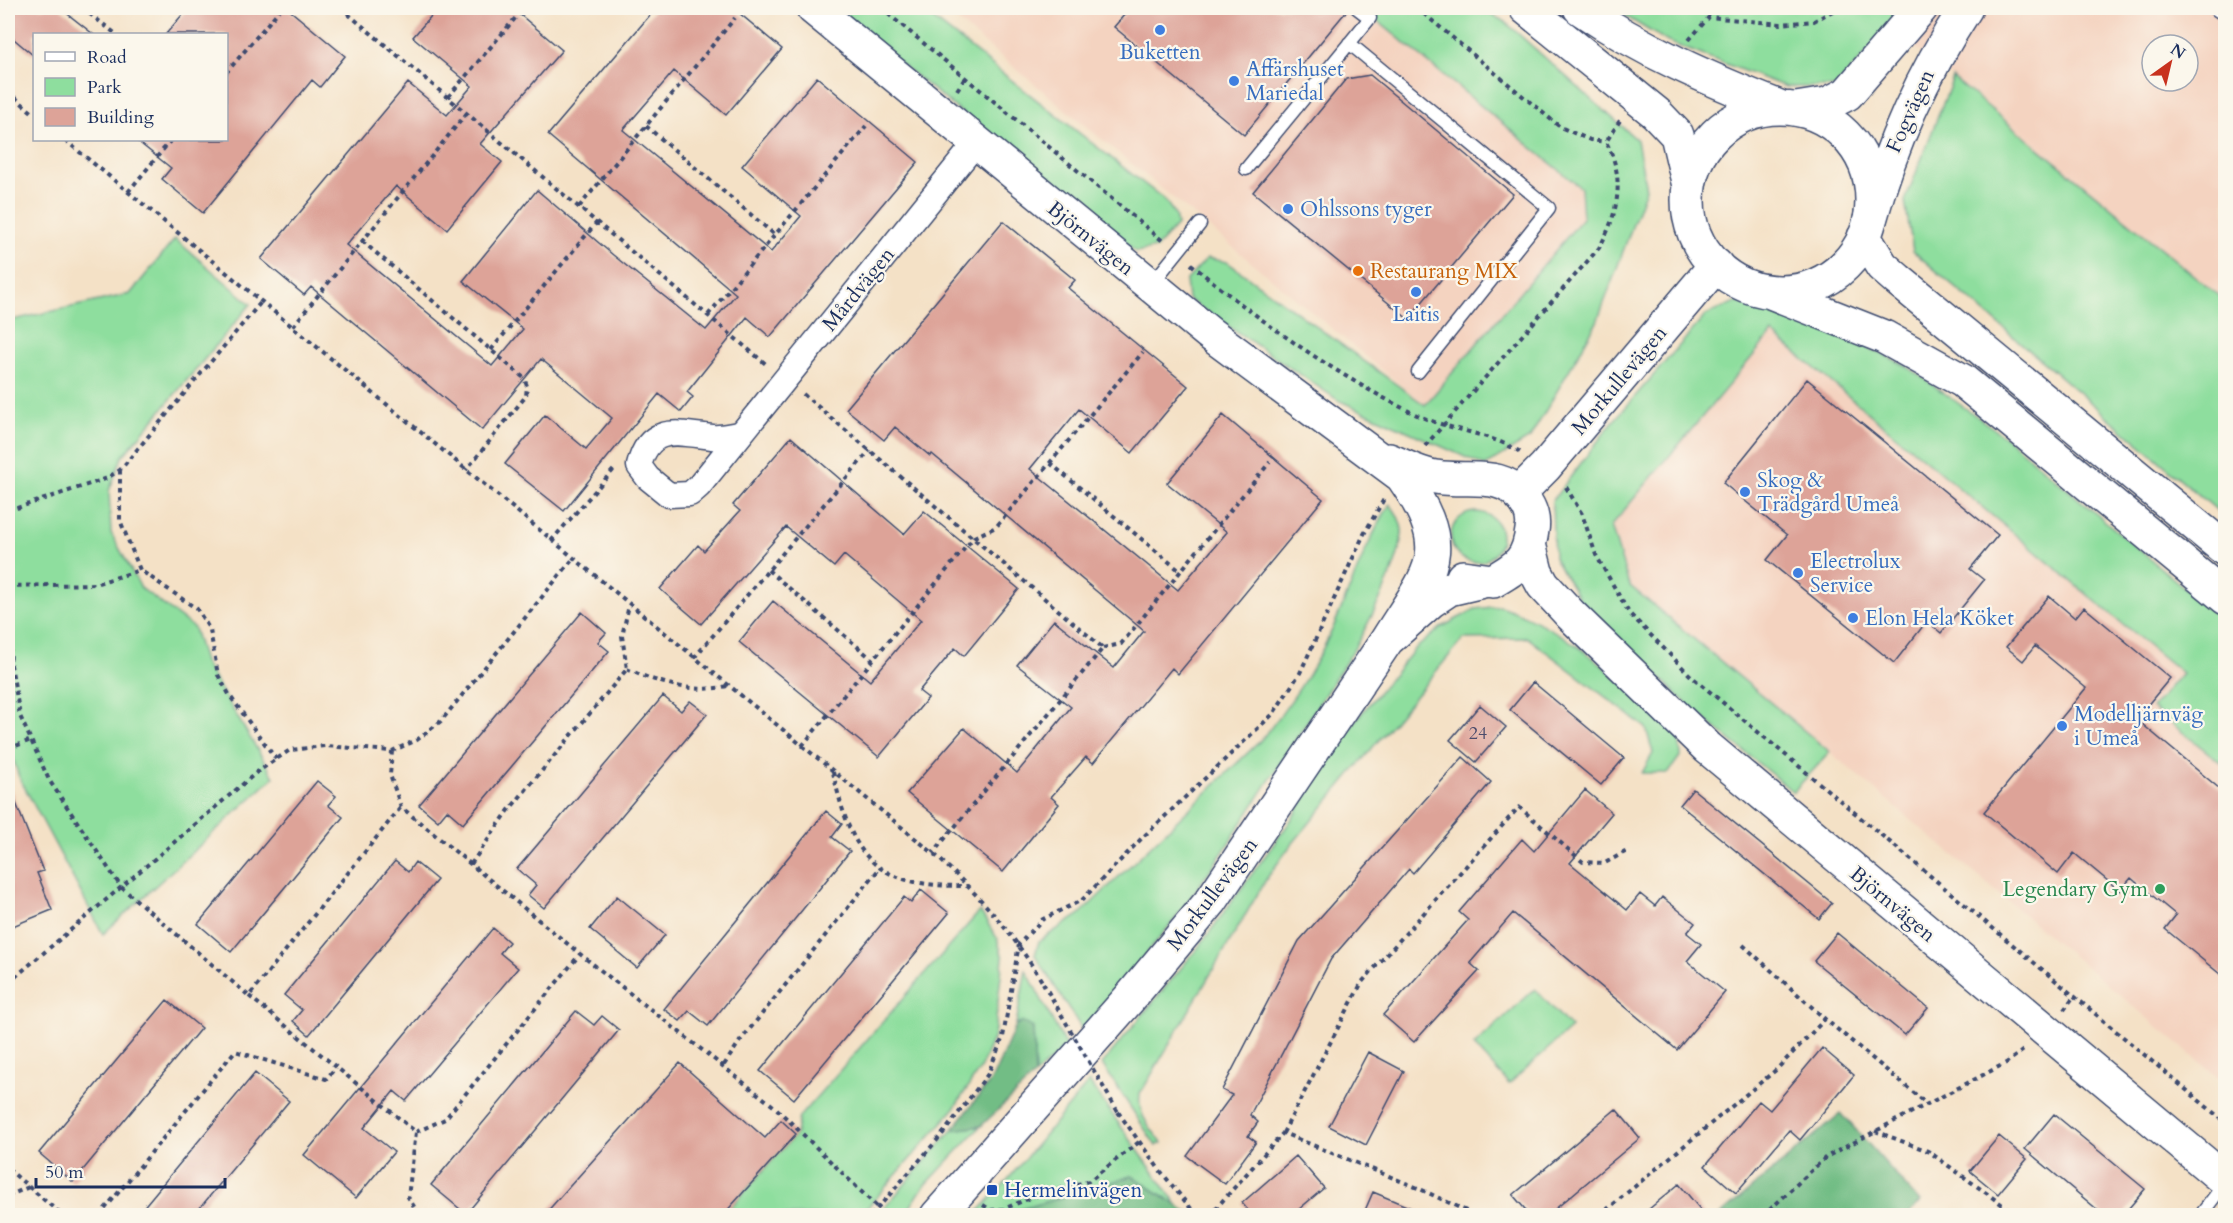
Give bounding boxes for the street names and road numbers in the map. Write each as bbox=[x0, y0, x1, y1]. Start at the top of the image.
street label: Fogvägen bbox=[1879, 65, 1942, 157]
street label: Björnvägen bbox=[1041, 194, 1140, 282]
street label: Mårdvägen bbox=[815, 241, 901, 338]
street label: Morkullevägen bbox=[1565, 319, 1674, 441]
street label: Morkullevägen bbox=[1160, 832, 1265, 957]
street label: Björnvägen bbox=[1843, 860, 1942, 949]

